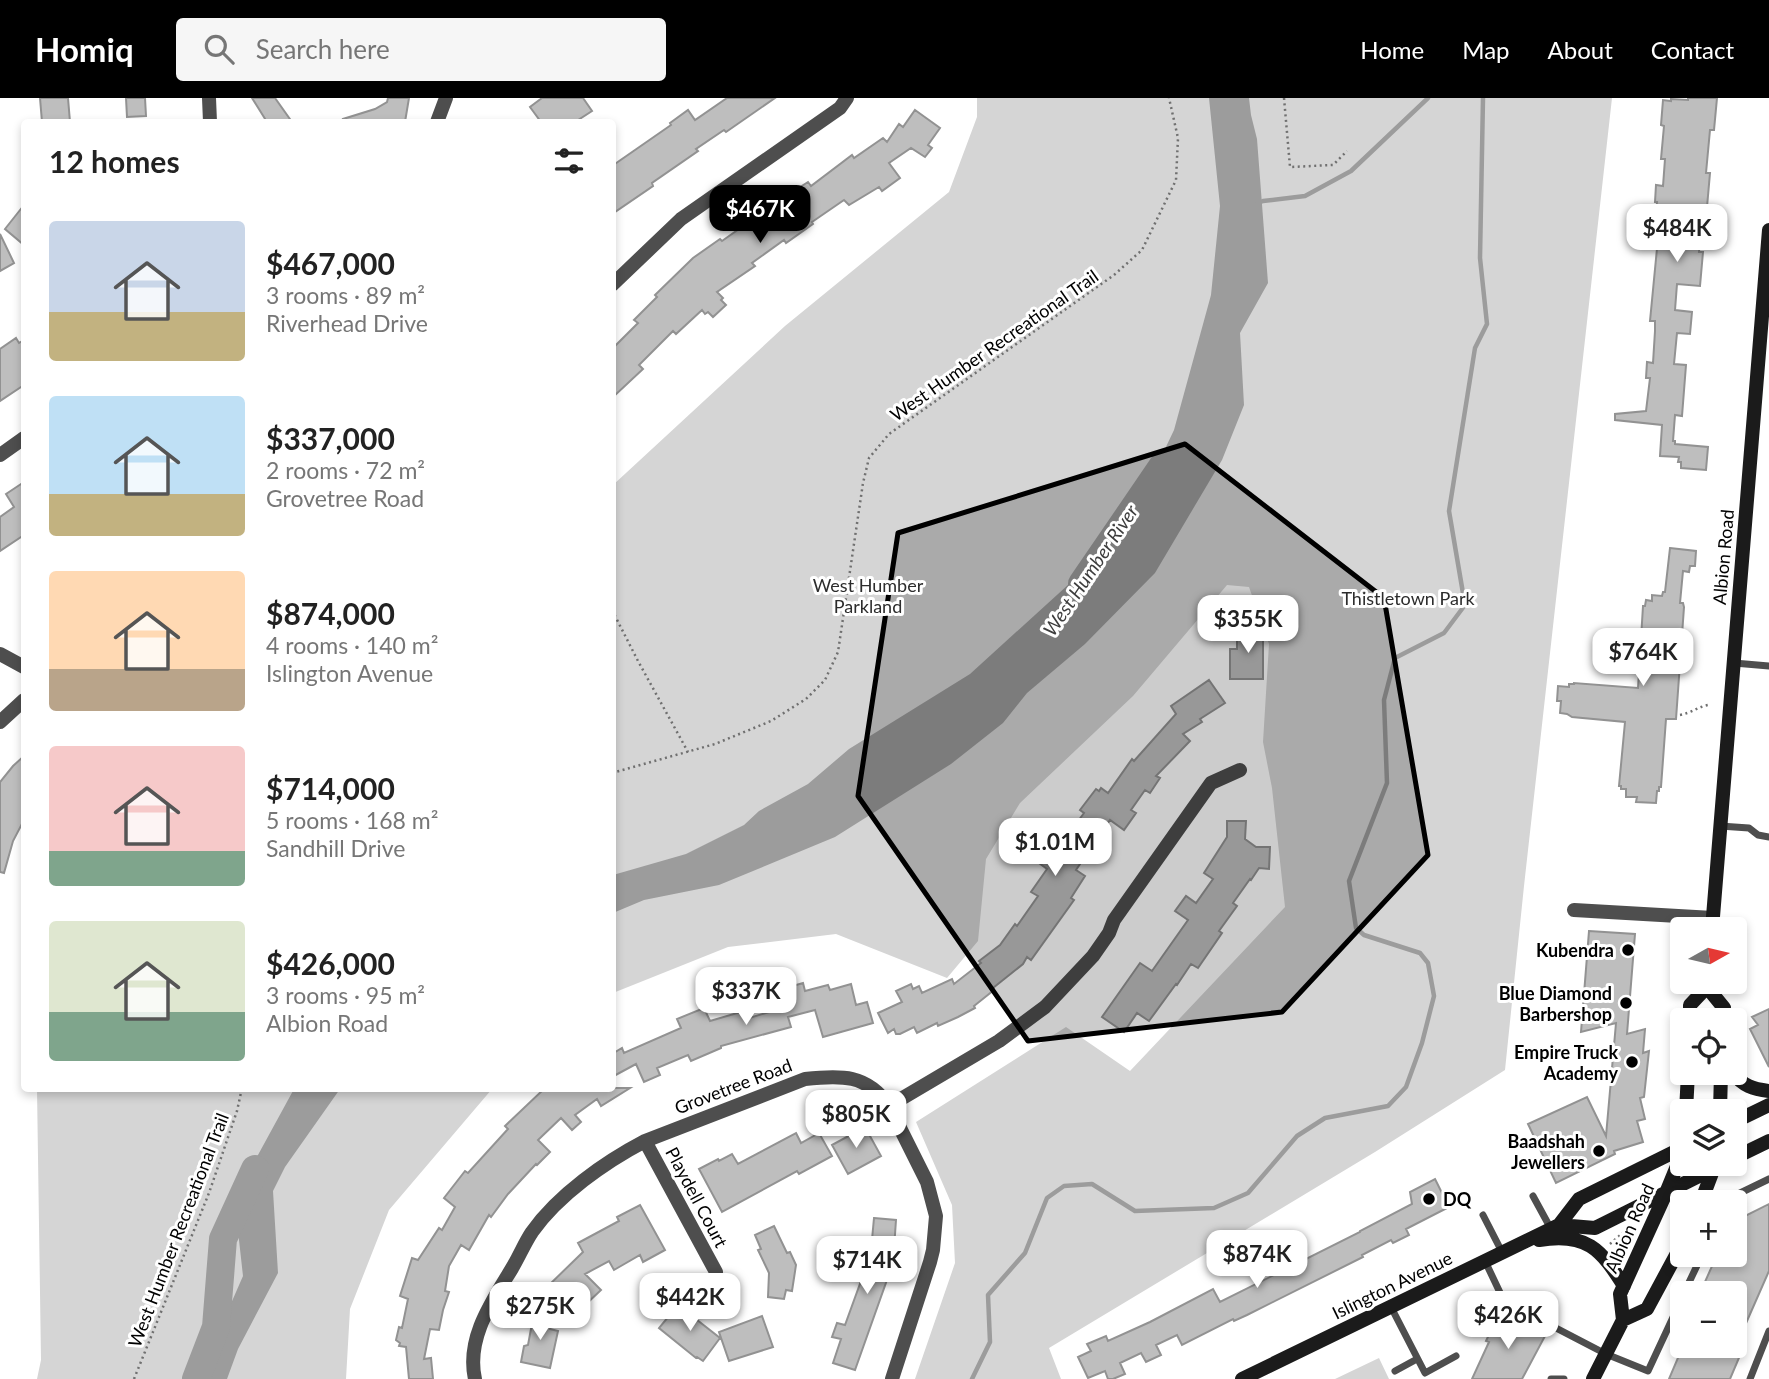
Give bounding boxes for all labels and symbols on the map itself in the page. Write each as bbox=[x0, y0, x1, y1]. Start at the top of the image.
pin: $467K bbox=[711, 186, 809, 245]
pin: $484K bbox=[1628, 204, 1726, 264]
street label: West Humber Recreational Trail bbox=[886, 265, 1102, 425]
water label: West Humber River bbox=[1038, 500, 1143, 640]
street label: Albion Road bbox=[1708, 508, 1738, 606]
park label: West Humber Parkland bbox=[813, 574, 924, 617]
park label: Thistletown Park bbox=[1341, 587, 1475, 609]
pin: $355K bbox=[1199, 596, 1297, 655]
pin: $764K bbox=[1594, 628, 1692, 688]
pin: $1.01M bbox=[998, 818, 1112, 878]
north arrow bbox=[1670, 917, 1746, 994]
place label: Kubendra bbox=[1536, 939, 1614, 961]
marker: Kubendra bbox=[1620, 942, 1636, 958]
pin: $337K bbox=[697, 968, 795, 1027]
place label: Blue Diamond Barbershop bbox=[1499, 982, 1612, 1025]
marker: Blue Diamond Barbershop bbox=[1618, 995, 1634, 1011]
place label: Empire Truck Academy bbox=[1514, 1041, 1619, 1084]
street label: Grovetree Road bbox=[671, 1054, 795, 1118]
marker: Empire Truck Academy bbox=[1624, 1054, 1640, 1070]
pin: $805K bbox=[807, 1090, 905, 1150]
street label: West Humber Recreational Trail bbox=[123, 1110, 233, 1350]
place label: Baadshah Jewellers bbox=[1507, 1130, 1585, 1173]
street label: Playdell Court bbox=[661, 1143, 733, 1251]
marker: Baadshah Jewellers bbox=[1591, 1143, 1607, 1159]
street label: Albion Road bbox=[1600, 1180, 1658, 1276]
place label: DQ bbox=[1443, 1188, 1472, 1210]
marker: DQ bbox=[1421, 1191, 1437, 1207]
pin: $874K bbox=[1208, 1230, 1306, 1290]
pin: $714K bbox=[818, 1236, 916, 1296]
street label: Islington Avenue bbox=[1328, 1246, 1456, 1324]
pin: $442K bbox=[641, 1274, 739, 1333]
pin: $275K bbox=[491, 1282, 589, 1342]
pin: $426K bbox=[1459, 1292, 1557, 1351]

